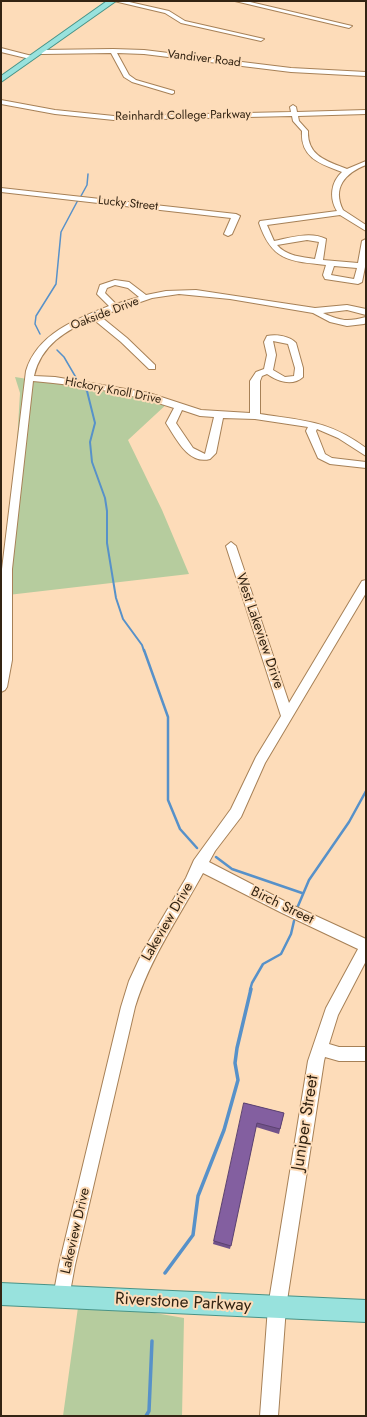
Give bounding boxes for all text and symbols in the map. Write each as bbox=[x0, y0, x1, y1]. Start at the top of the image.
street label: Vandiver Road bbox=[167, 47, 241, 71]
street label: Reinhardt College Parkway bbox=[115, 108, 251, 124]
street label: Lucky Street bbox=[97, 194, 159, 214]
street label: Oakside Drive bbox=[69, 294, 141, 334]
street label: Hickory Knoll Drive bbox=[64, 375, 162, 407]
street label: West Lakeview Drive bbox=[231, 571, 287, 691]
street label: Lakeview Drive bbox=[139, 880, 197, 964]
street label: Birch Street bbox=[248, 884, 316, 928]
street label: Juniper Street bbox=[288, 1074, 324, 1172]
street label: Lakeview Drive bbox=[58, 1186, 94, 1276]
street label: Riverstone Parkway bbox=[114, 1289, 252, 1317]

